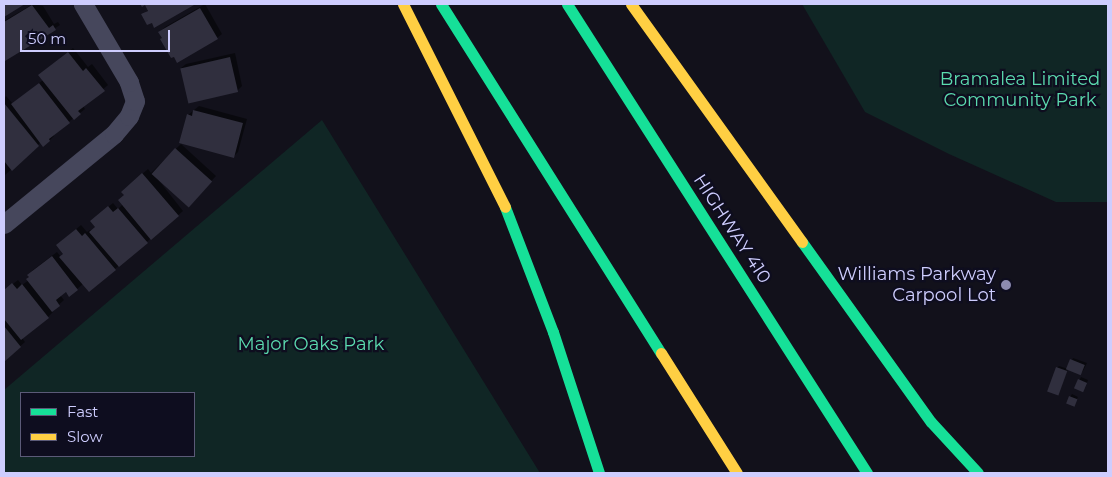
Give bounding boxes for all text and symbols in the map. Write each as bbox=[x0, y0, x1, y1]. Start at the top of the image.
scale bar bbox=[22, 20, 172, 52]
text: 50 m bbox=[28, 29, 66, 48]
park label: Bramalea Limited Community Park bbox=[940, 69, 1100, 112]
street label: HIGHWAY 410 bbox=[689, 170, 775, 288]
place label: Williams Parkway Carpool Lot bbox=[838, 264, 996, 306]
marker: Williams Parkway Carpool Lot bbox=[1000, 279, 1012, 291]
park label: Major Oaks Park bbox=[238, 333, 384, 355]
legend bbox=[20, 392, 195, 457]
text: Fast bbox=[67, 402, 98, 421]
text: Slow bbox=[67, 427, 103, 446]

